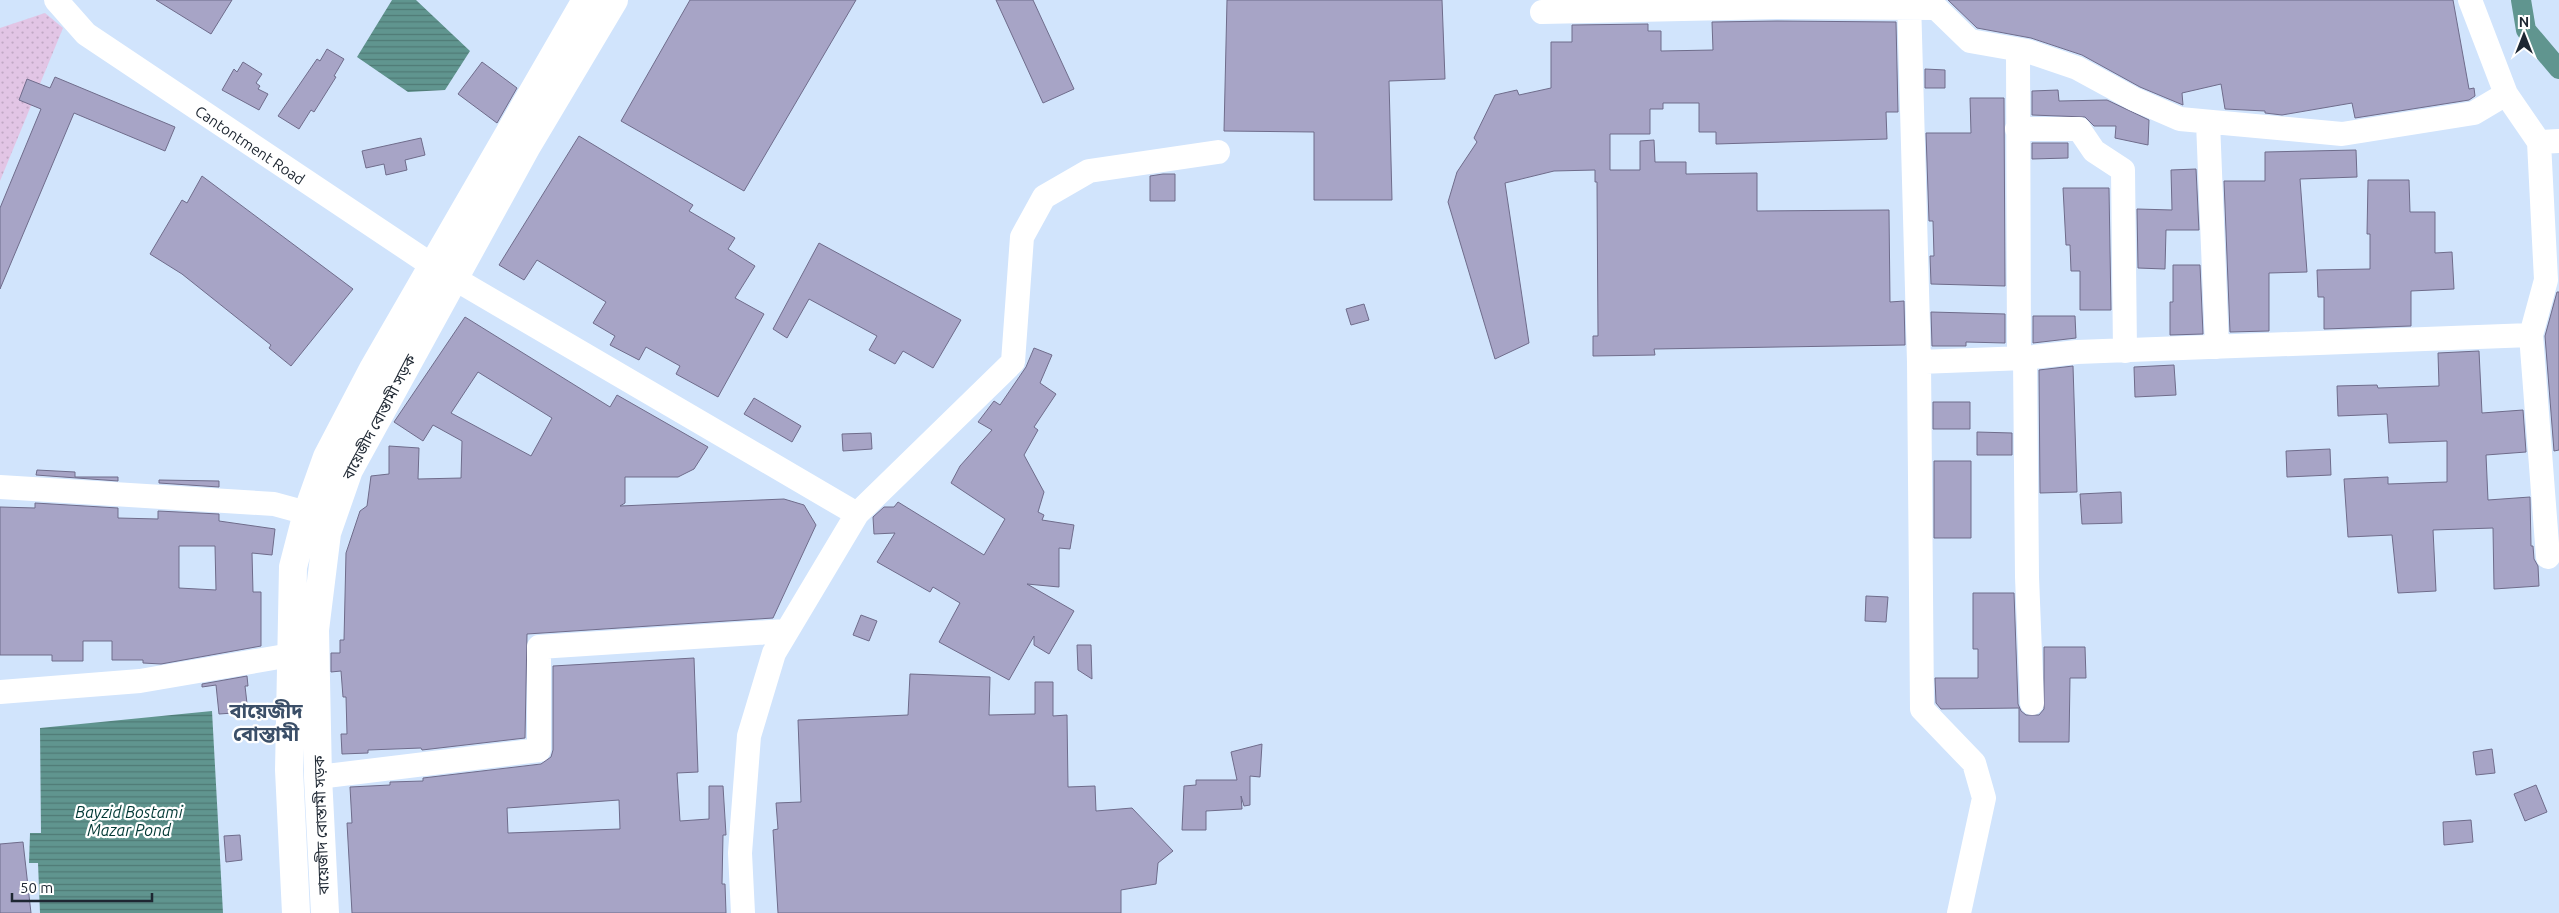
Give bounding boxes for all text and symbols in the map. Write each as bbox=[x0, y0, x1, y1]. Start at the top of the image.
north arrow bbox=[2499, 10, 2549, 60]
text: N bbox=[2519, 14, 2529, 30]
street label: Cantontment Road bbox=[192, 102, 308, 188]
street label: বায়েজীদ বোস্তামী সড়ক bbox=[338, 351, 420, 483]
district label: বায়েজীদ বোস্তামী bbox=[228, 699, 303, 745]
street label: বায়েজীদ বোস্তামী সড়ক bbox=[310, 754, 332, 896]
water label: Bayzid Bostami Mazar Pond bbox=[75, 803, 184, 839]
scale bar bbox=[12, 870, 152, 902]
text: 50 m bbox=[20, 879, 53, 896]

